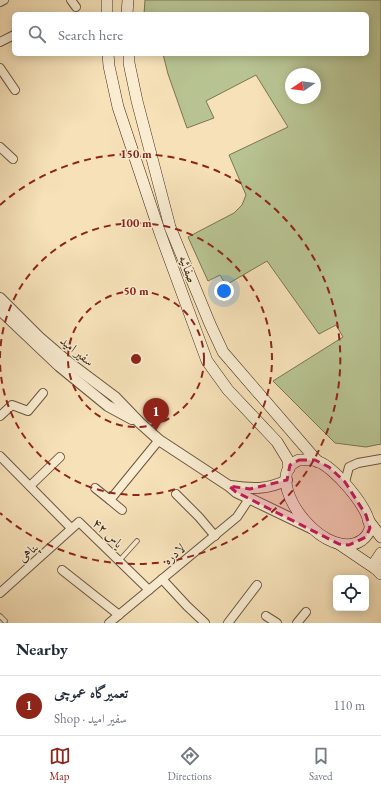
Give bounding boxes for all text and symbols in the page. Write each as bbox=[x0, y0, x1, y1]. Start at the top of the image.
search box bbox=[12, 12, 369, 56]
icon: search bbox=[26, 23, 48, 45]
text: Search here bbox=[58, 25, 123, 44]
north arrow bbox=[285, 68, 321, 104]
text: 150 m bbox=[120, 146, 152, 162]
text: 100 m bbox=[120, 215, 152, 231]
street label: صفائیه bbox=[175, 253, 201, 285]
your location bbox=[214, 281, 234, 301]
text: 50 m bbox=[123, 283, 149, 299]
street label: سفیر امید bbox=[56, 332, 98, 370]
centre of rings bbox=[129, 352, 143, 366]
pin: 1 bbox=[143, 398, 169, 431]
street label: یاس ۴۲ bbox=[89, 514, 128, 553]
street label: پناهی bbox=[14, 538, 43, 567]
street label: لادره bbox=[159, 540, 189, 568]
map controls bbox=[333, 575, 369, 611]
button: locate bbox=[333, 575, 369, 611]
text: Nearby bbox=[16, 638, 68, 660]
text: تعمیرگاه عموچی bbox=[54, 683, 128, 702]
text: 1 bbox=[26, 697, 32, 714]
text: 110 m bbox=[334, 697, 365, 714]
text: Shop · سفیر امید bbox=[54, 710, 127, 727]
tab: Map bbox=[49, 745, 71, 783]
tab: Directions bbox=[168, 745, 212, 783]
tab: Saved bbox=[309, 745, 332, 783]

